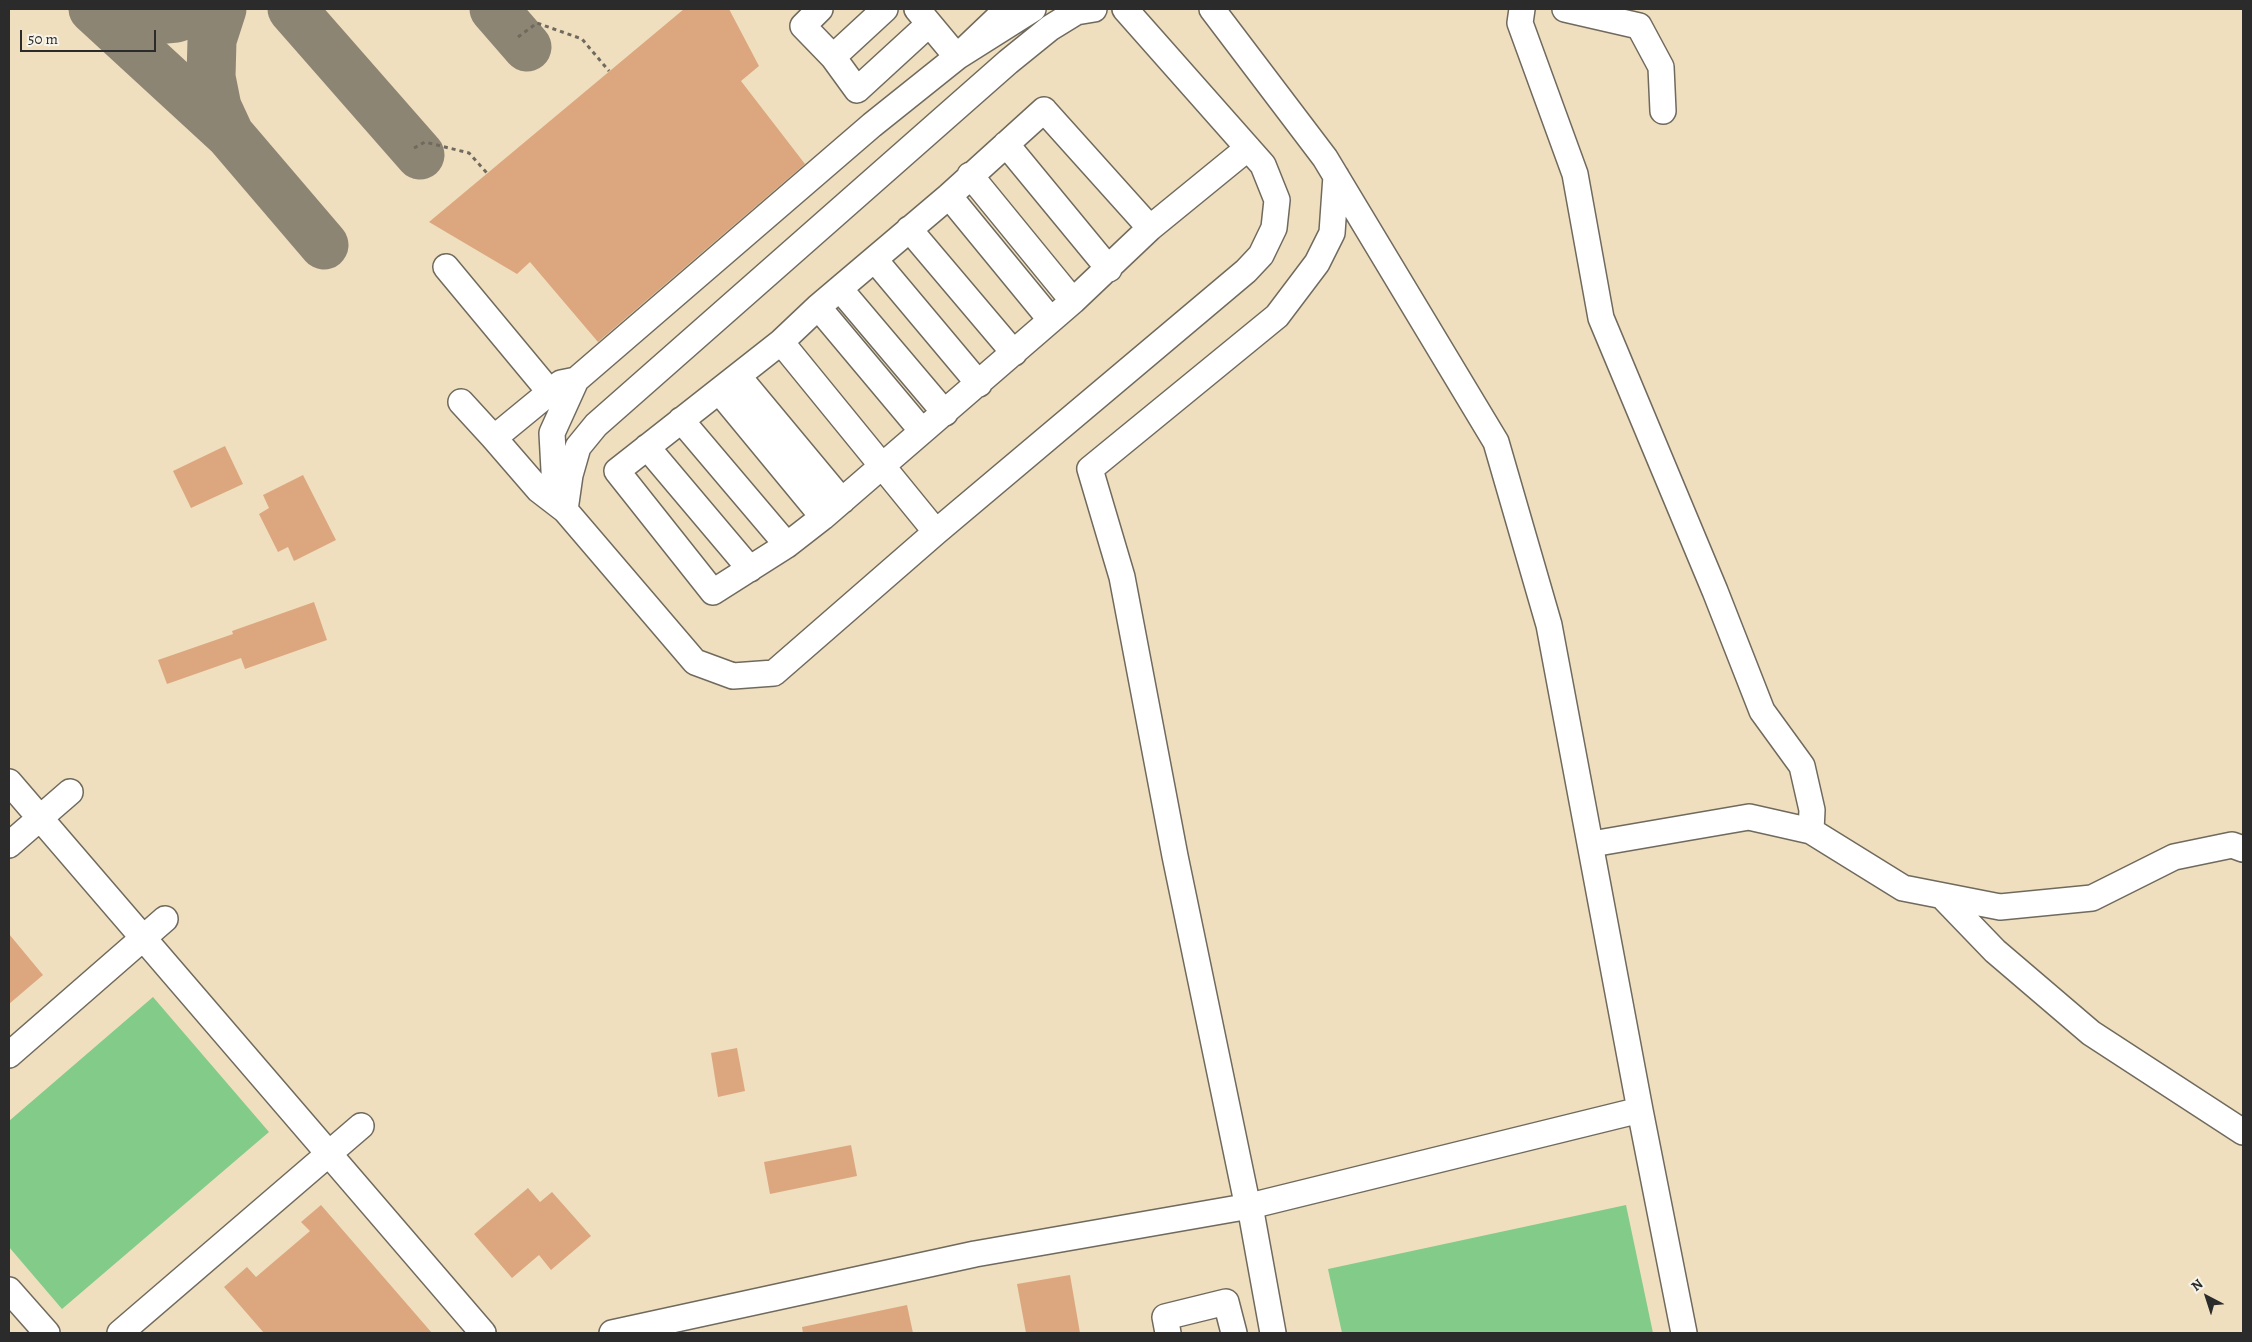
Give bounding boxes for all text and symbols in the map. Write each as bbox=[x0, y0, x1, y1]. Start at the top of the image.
scale bar bbox=[22, 20, 159, 52]
text: 50 m bbox=[28, 29, 58, 49]
north arrow bbox=[2182, 1272, 2232, 1322]
text: N bbox=[2187, 1275, 2207, 1296]

